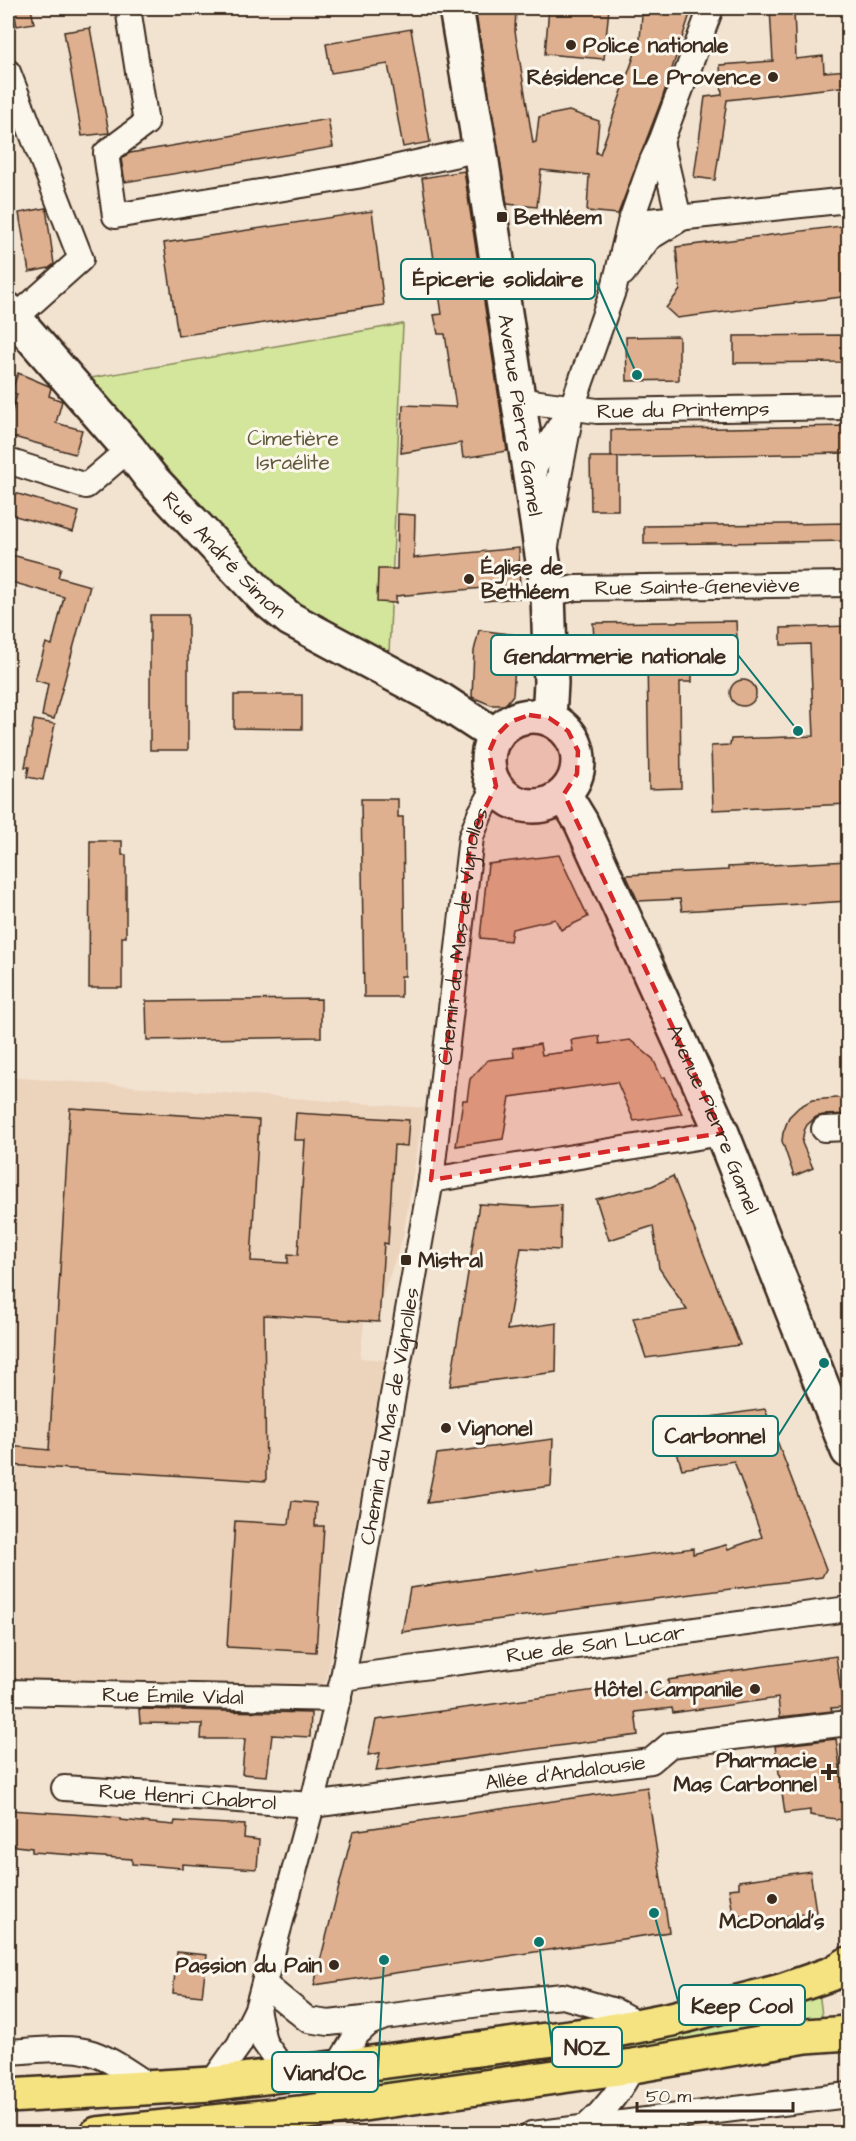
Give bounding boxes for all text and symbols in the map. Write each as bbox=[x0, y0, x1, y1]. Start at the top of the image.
place label: Police nationale bbox=[583, 31, 729, 60]
marker: Police nationale bbox=[564, 38, 578, 52]
place label: Résidence Le Provence bbox=[527, 63, 762, 92]
marker: Résidence Le Provence bbox=[766, 70, 780, 84]
place label: Bethléem bbox=[514, 203, 602, 232]
marker: Bethléem bbox=[495, 210, 509, 224]
callout: Épicerie solidaire bbox=[401, 259, 595, 299]
text: Épicerie solidaire bbox=[413, 264, 583, 295]
street label: Avenue Pierre Gamel bbox=[490, 312, 550, 518]
street label: Rue du Printemps bbox=[597, 394, 770, 426]
park label: Cimetière Israélite bbox=[247, 424, 339, 477]
street label: Rue André Simon bbox=[156, 485, 292, 625]
place label: Église de Bethléem bbox=[481, 553, 569, 606]
street label: Rue Sainte-Geneviève bbox=[595, 571, 800, 603]
marker: Église de Bethléem bbox=[462, 572, 476, 586]
callout: Gendarmerie nationale bbox=[491, 635, 738, 675]
text: Gendarmerie nationale bbox=[504, 641, 726, 672]
street label: Chemin du Mas de Vignolles bbox=[431, 801, 496, 1067]
street label: Avenue Pierre Gamel bbox=[660, 1020, 767, 1218]
place label: Mistral bbox=[418, 1246, 484, 1275]
marker: Mistral bbox=[399, 1253, 413, 1267]
street label: Chemin du Mas de Vignolles bbox=[353, 1285, 427, 1547]
place label: Vignonel bbox=[457, 1414, 533, 1445]
callout: Carbonnel bbox=[653, 1416, 778, 1456]
marker: Vignonel bbox=[439, 1421, 453, 1435]
text: Carbonnel bbox=[665, 1421, 766, 1452]
street label: Rue de San Lucar bbox=[505, 1617, 687, 1671]
place label: Hôtel Campanile bbox=[594, 1675, 744, 1705]
street label: Rue Émile Vidal bbox=[102, 1680, 244, 1712]
marker: Hôtel Campanile bbox=[748, 1682, 762, 1696]
place label: Pharmacie Mas Carbonnel bbox=[674, 1746, 818, 1799]
street label: Allée d'Andalousie bbox=[483, 1748, 647, 1797]
marker: Pharmacie Mas Carbonnel bbox=[822, 1765, 836, 1779]
street label: Rue Henri Chabrol bbox=[98, 1776, 277, 1818]
marker: McDonald's bbox=[765, 1892, 779, 1906]
place label: McDonald's bbox=[719, 1907, 825, 1936]
place label: Passion du Pain bbox=[175, 1951, 322, 1980]
marker: Passion du Pain bbox=[327, 1958, 341, 1972]
callout: Keep Cool bbox=[679, 1985, 805, 2025]
text: Keep Cool bbox=[691, 1991, 794, 2022]
callout: NOZ bbox=[552, 2027, 622, 2067]
text: NOZ bbox=[564, 2033, 610, 2064]
callout: Viand'Oc bbox=[272, 2052, 378, 2092]
text: Viand'Oc bbox=[283, 2058, 366, 2089]
scale bar bbox=[637, 2075, 793, 2113]
text: 50 m bbox=[646, 2084, 691, 2109]

